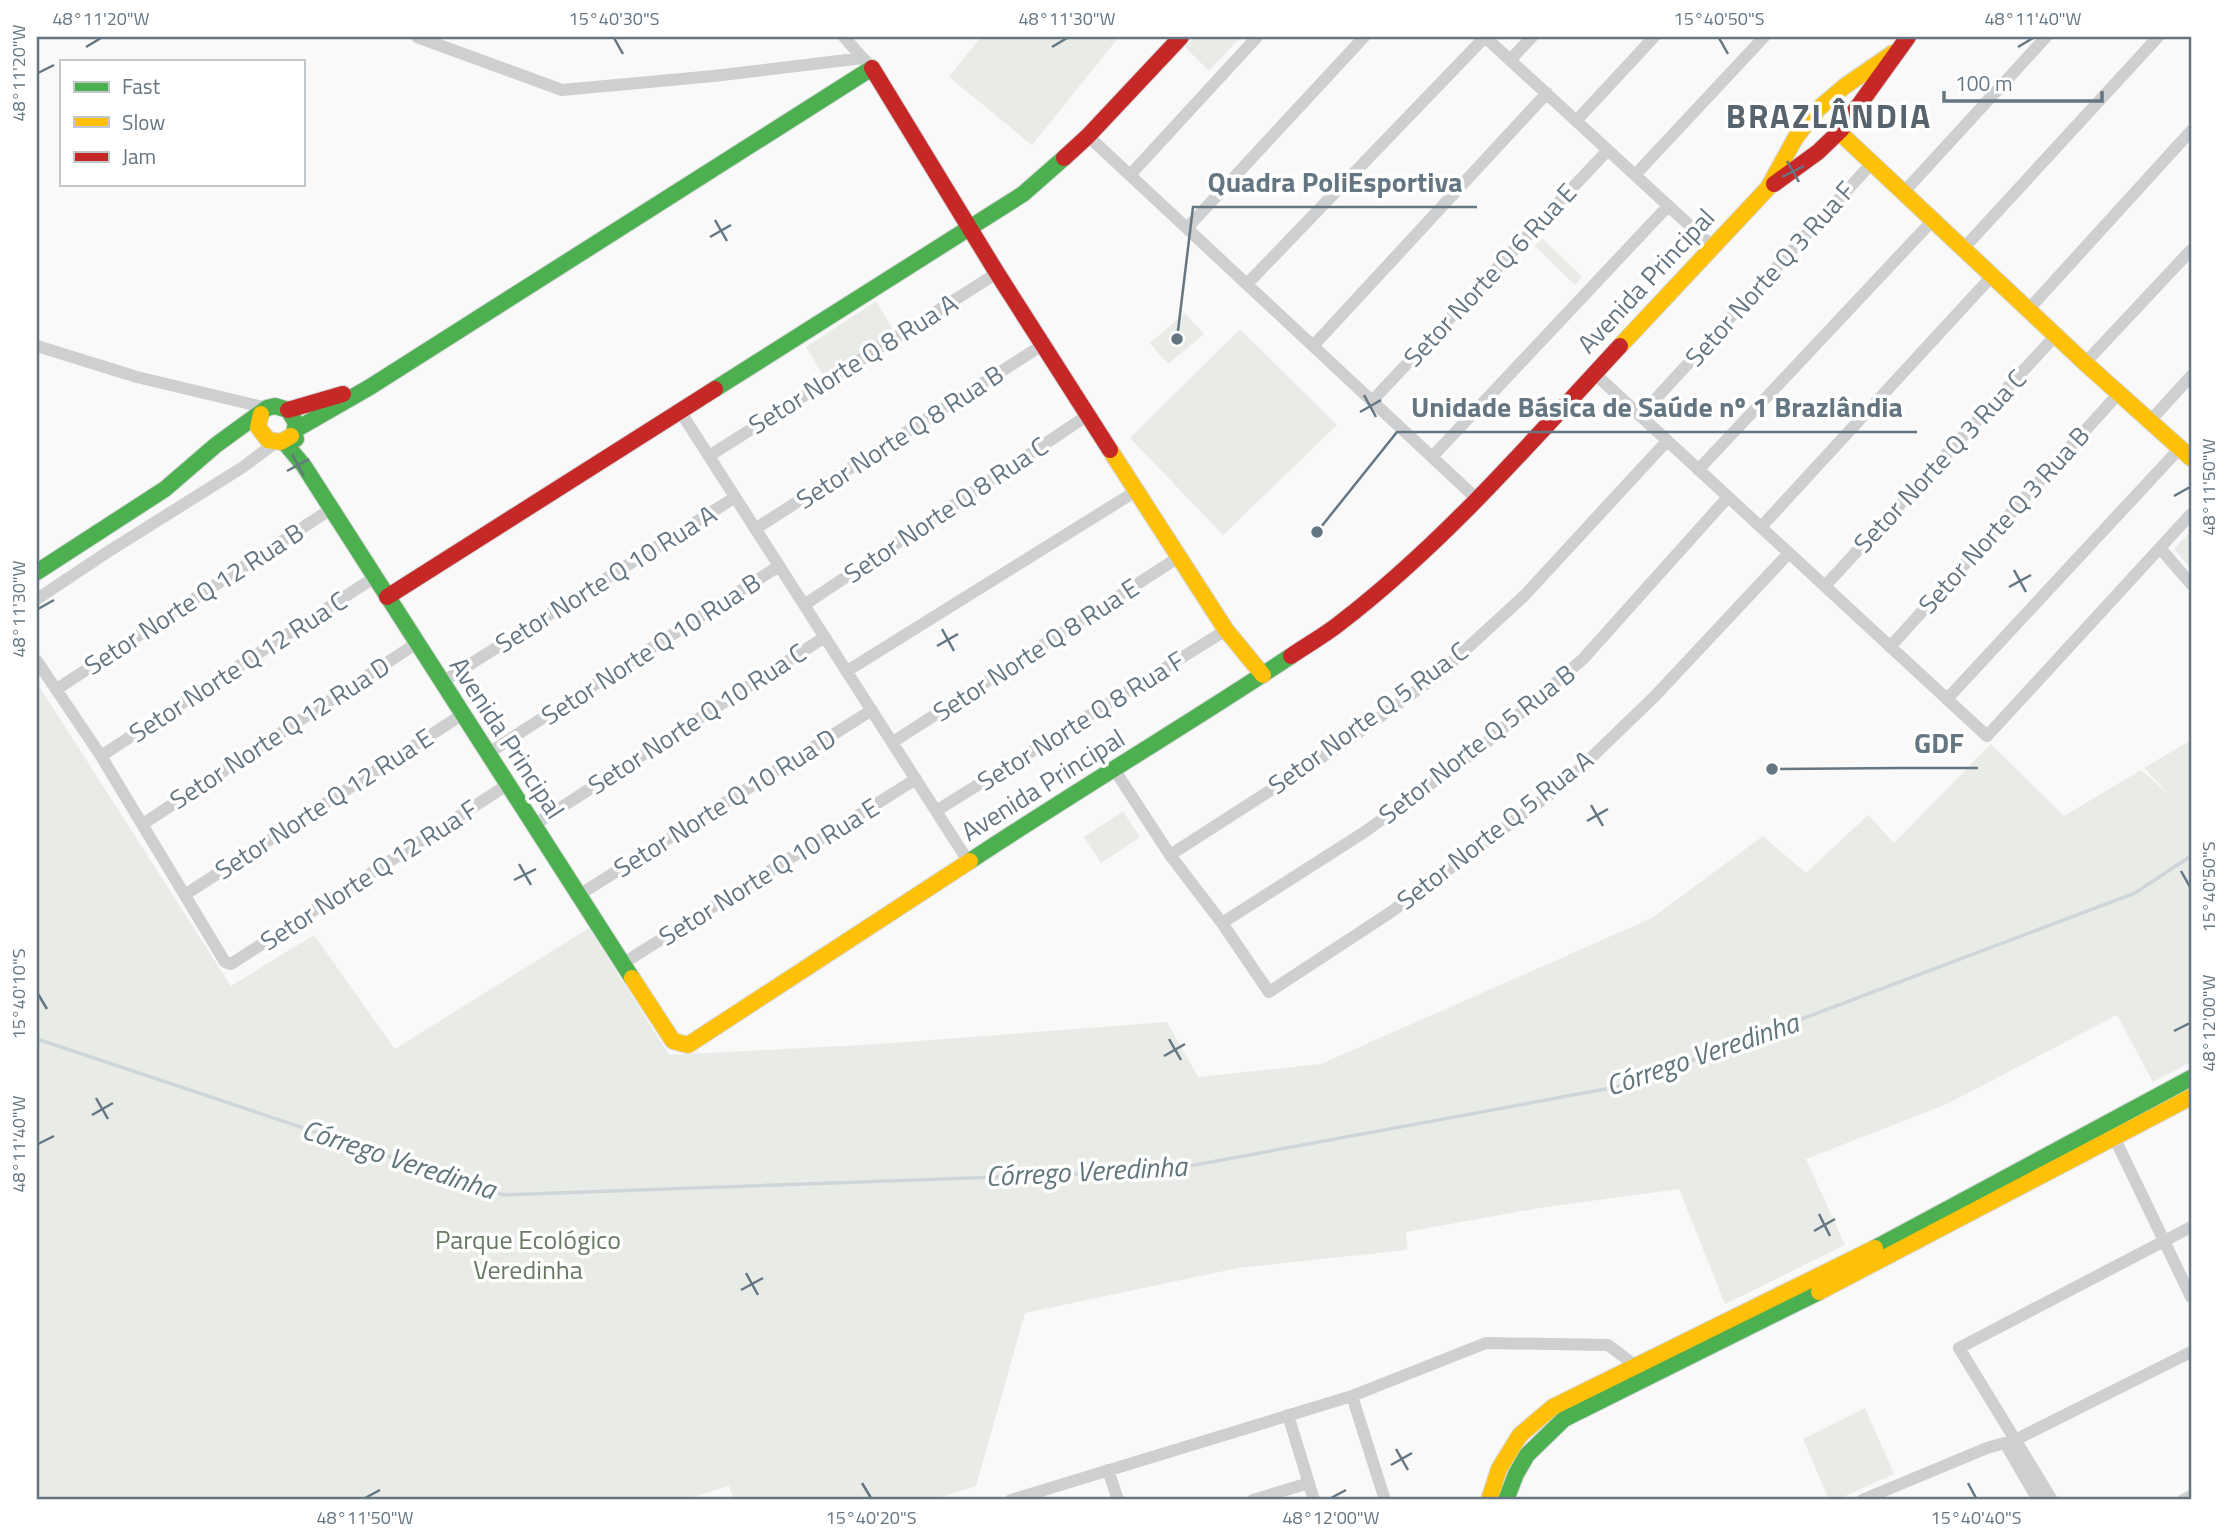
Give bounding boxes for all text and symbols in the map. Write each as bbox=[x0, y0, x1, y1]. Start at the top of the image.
text: 48°11'20"W bbox=[53, 5, 150, 32]
text: 15°40'30"S bbox=[569, 5, 659, 32]
text: 48°11'30"W bbox=[1019, 5, 1116, 32]
text: 15°40'50"S bbox=[1674, 5, 1764, 32]
text: 48°11'40"W bbox=[1985, 5, 2082, 32]
text: 48°11'20"W bbox=[5, 24, 32, 121]
legend bbox=[60, 60, 304, 186]
scale bar bbox=[1944, 60, 2102, 104]
text: 100 m bbox=[1955, 67, 2012, 99]
text: Fast bbox=[122, 70, 161, 102]
district label: BRAZLÂNDIA bbox=[1726, 91, 1932, 141]
text: Slow bbox=[122, 106, 165, 138]
text: Jam bbox=[122, 140, 156, 172]
callout: Quadra PoliEsportiva bbox=[1193, 158, 1477, 207]
text: Quadra PoliEsportiva bbox=[1207, 160, 1463, 203]
street label: Setor Norte Q 3 Rua F bbox=[1675, 172, 1864, 375]
street label: Setor Norte Q 6 Rua E bbox=[1394, 174, 1585, 375]
street label: Avenida Principal bbox=[1568, 199, 1723, 362]
street label: Setor Norte Q 8 Rua A bbox=[741, 283, 965, 444]
street label: Setor Norte Q 8 Rua B bbox=[788, 355, 1011, 518]
street label: Setor Norte Q 3 Rua C bbox=[1844, 360, 2035, 561]
callout: Unidade Básica de Saúde nº 1 Brazlândia bbox=[1397, 383, 1917, 432]
text: Unidade Básica de Saúde nº 1 Brazlândia bbox=[1411, 385, 1903, 428]
street label: Setor Norte Q 3 Rua B bbox=[1909, 417, 2099, 622]
street label: Setor Norte Q 8 Rua C bbox=[836, 427, 1056, 592]
text: 48°11'50"W bbox=[2195, 438, 2222, 535]
street label: Setor Norte Q 10 Rua A bbox=[487, 495, 724, 663]
street label: Setor Norte Q 12 Rua B bbox=[76, 513, 311, 684]
text: 48°11'30"W bbox=[5, 560, 32, 657]
street label: Setor Norte Q 10 Rua B bbox=[533, 563, 768, 734]
street label: Setor Norte Q 8 Rua E bbox=[925, 568, 1147, 731]
street label: Setor Norte Q 12 Rua C bbox=[121, 581, 355, 752]
street label: Setor Norte Q 5 Rua C bbox=[1260, 632, 1476, 804]
street label: Setor Norte Q 10 Rua C bbox=[580, 633, 814, 804]
street label: Setor Norte Q 8 Rua F bbox=[969, 641, 1192, 800]
street label: Setor Norte Q 12 Rua D bbox=[162, 647, 398, 819]
street label: Avenida Principal bbox=[440, 649, 575, 827]
street label: Setor Norte Q 5 Rua B bbox=[1370, 654, 1583, 833]
street label: Setor Norte Q 12 Rua E bbox=[207, 718, 441, 889]
street label: Setor Norte Q 10 Rua D bbox=[606, 718, 844, 887]
street label: Avenida Principal bbox=[953, 719, 1132, 851]
callout: GDF bbox=[1900, 719, 1978, 768]
text: GDF bbox=[1914, 721, 1964, 764]
street label: Setor Norte Q 5 Rua A bbox=[1388, 740, 1601, 919]
street label: Setor Norte Q 10 Rua E bbox=[651, 788, 887, 955]
street label: Setor Norte Q 12 Rua F bbox=[252, 789, 485, 960]
text: 15°40'50"S bbox=[2195, 842, 2222, 932]
text: 15°40'10"S bbox=[5, 949, 32, 1039]
text: 48°12'00"W bbox=[2195, 974, 2222, 1071]
water label: Córrego Veredinha bbox=[1600, 1000, 1806, 1107]
text: 48°11'40"W bbox=[5, 1095, 32, 1192]
water label: Córrego Veredinha bbox=[297, 1107, 503, 1211]
water label: Córrego Veredinha bbox=[984, 1144, 1190, 1197]
park label: Parque Ecológico Veredinha bbox=[435, 1220, 621, 1289]
text: 48°11'50"W bbox=[317, 1504, 414, 1531]
text: 15°40'20"S bbox=[826, 1504, 916, 1531]
text: 48°12'00"W bbox=[1283, 1504, 1380, 1531]
text: 15°40'40"S bbox=[1931, 1504, 2021, 1531]

